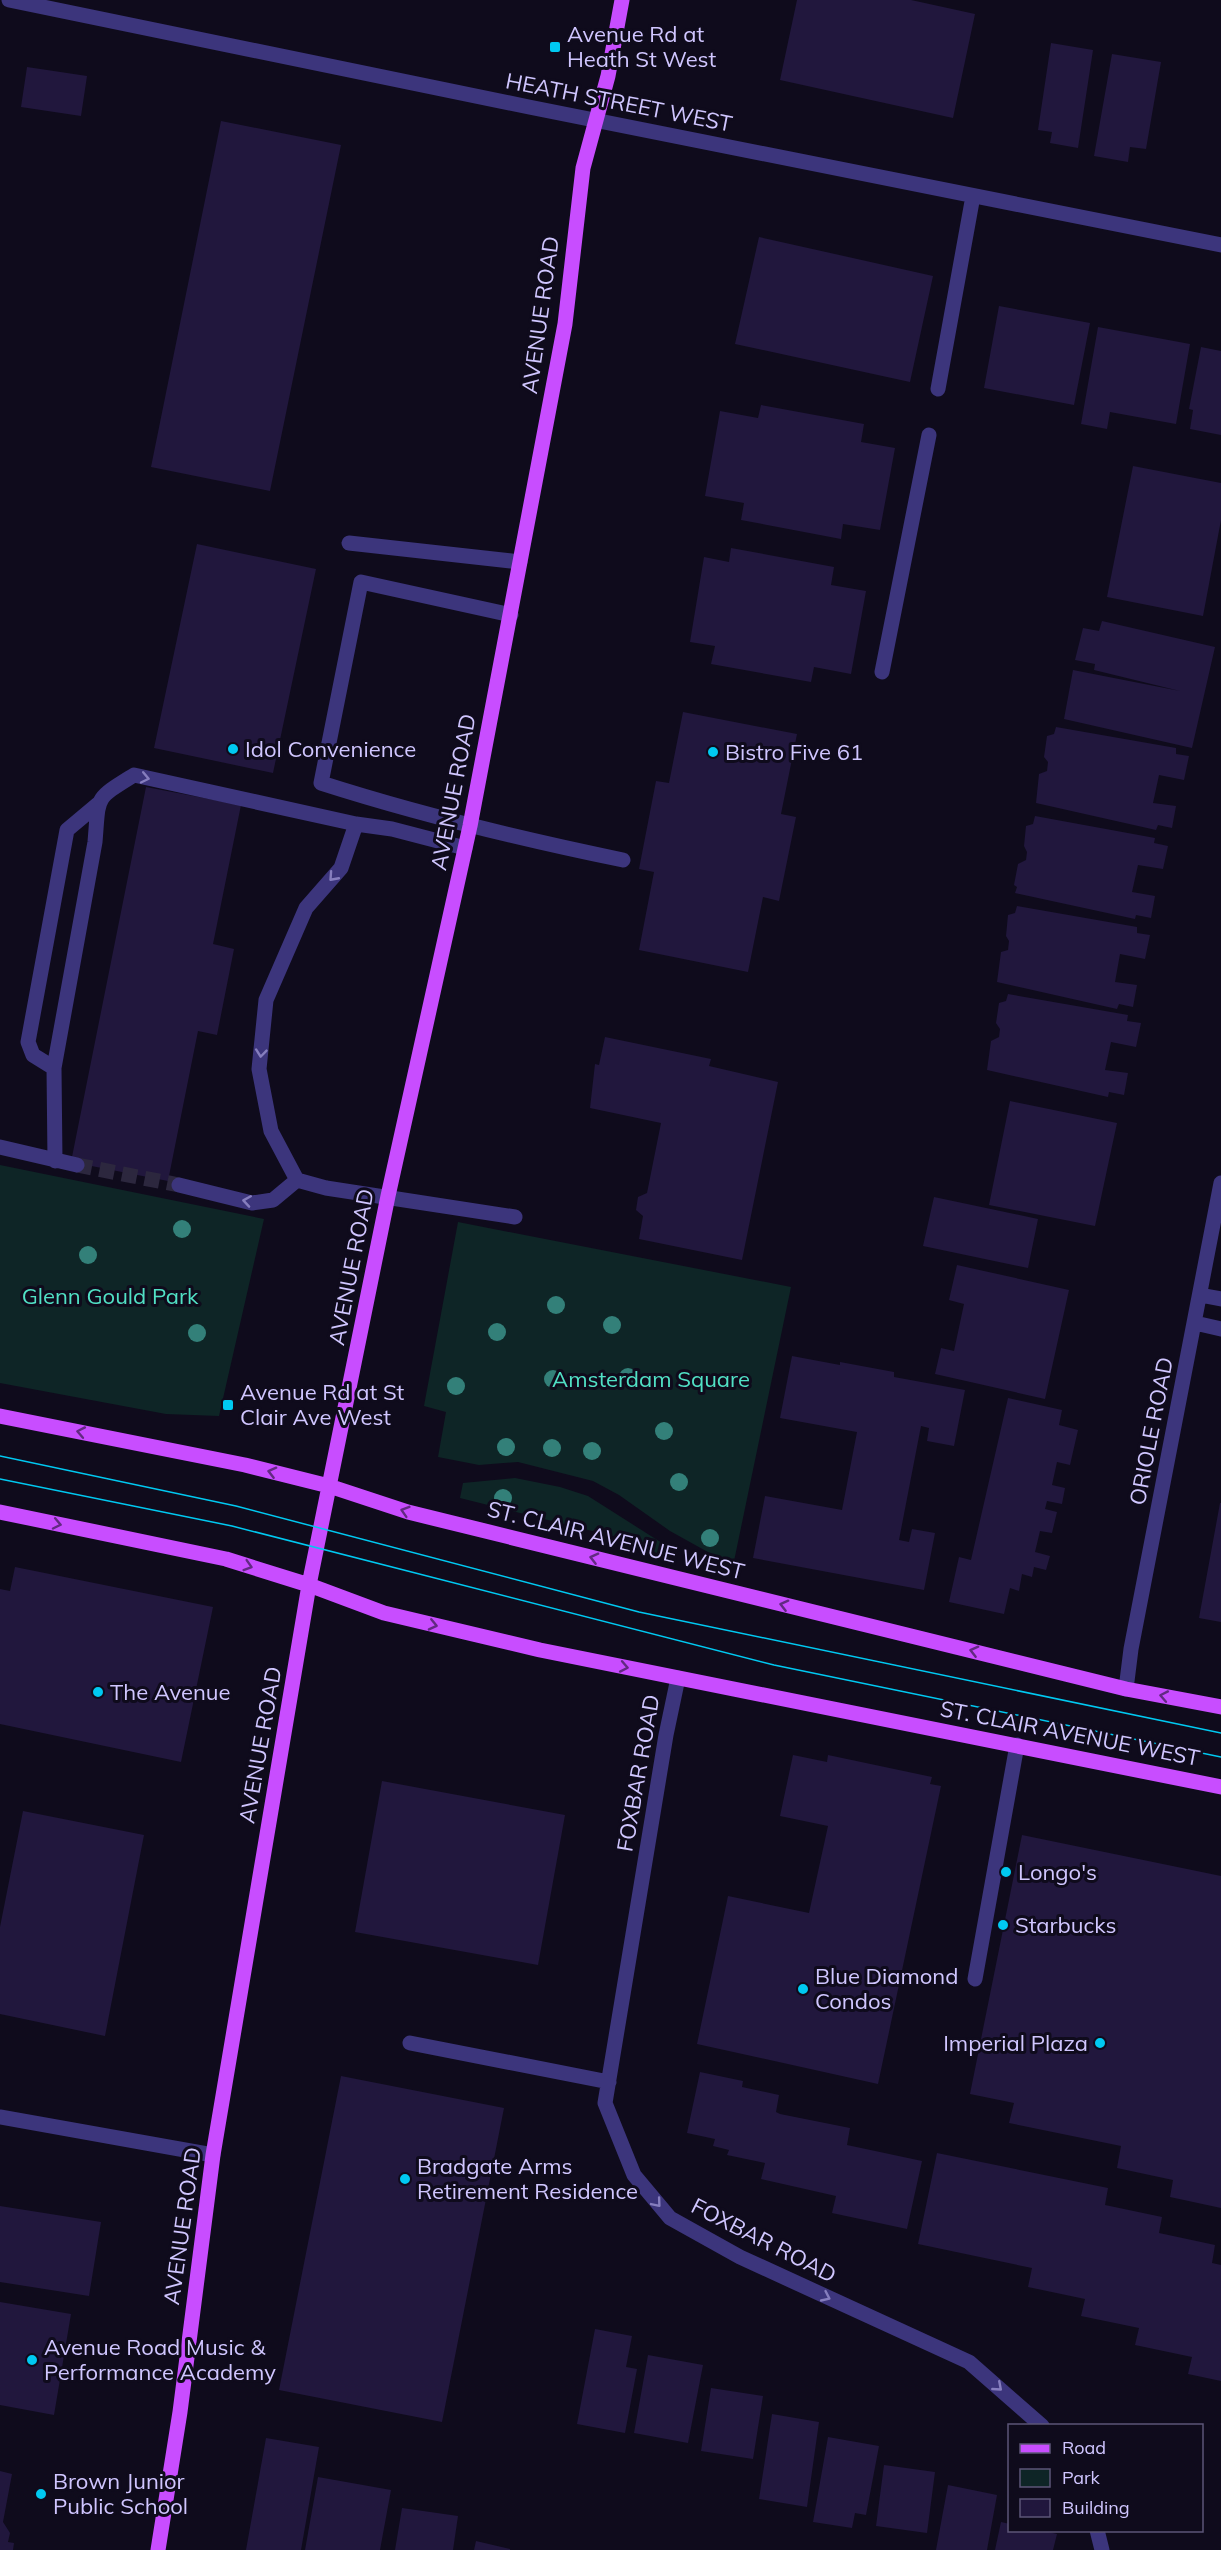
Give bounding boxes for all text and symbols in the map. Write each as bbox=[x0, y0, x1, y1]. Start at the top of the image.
place label: Avenue Rd at Heath St West bbox=[567, 20, 716, 73]
marker: Avenue Rd at Heath St West bbox=[548, 40, 562, 54]
street label: HEATH STREET WEST bbox=[503, 66, 735, 138]
street label: AVENUE ROAD bbox=[515, 234, 565, 396]
street label: AVENUE ROAD bbox=[424, 711, 482, 873]
place label: Idol Convenience bbox=[245, 735, 416, 763]
place label: Bistro Five 61 bbox=[725, 738, 863, 766]
marker: Idol Convenience bbox=[226, 742, 240, 756]
marker: Bistro Five 61 bbox=[706, 745, 720, 759]
one-way arrow bbox=[140, 771, 150, 784]
one-way arrow bbox=[329, 870, 340, 881]
one-way arrow bbox=[255, 1049, 268, 1058]
street label: AVENUE ROAD bbox=[322, 1186, 380, 1348]
one-way arrow bbox=[242, 1195, 251, 1207]
park label: Glenn Gould Park bbox=[22, 1282, 199, 1310]
street label: ORIOLE ROAD bbox=[1123, 1355, 1179, 1507]
park label: Amsterdam Square bbox=[552, 1365, 750, 1393]
place label: Avenue Rd at St Clair Ave West bbox=[240, 1378, 405, 1431]
marker: Avenue Rd at St Clair Ave West bbox=[221, 1398, 235, 1412]
one-way arrow bbox=[76, 1426, 86, 1439]
one-way arrow bbox=[267, 1467, 278, 1479]
street label: ST. CLAIR AVENUE WEST bbox=[485, 1495, 747, 1585]
one-way arrow bbox=[400, 1506, 411, 1518]
one-way arrow bbox=[52, 1517, 62, 1530]
one-way arrow bbox=[589, 1553, 599, 1566]
one-way arrow bbox=[242, 1559, 253, 1571]
one-way arrow bbox=[780, 1599, 790, 1612]
one-way arrow bbox=[428, 1617, 438, 1630]
one-way arrow bbox=[969, 1646, 979, 1659]
one-way arrow bbox=[618, 1660, 628, 1673]
street label: AVENUE ROAD bbox=[232, 1664, 288, 1826]
place label: The Avenue bbox=[110, 1678, 231, 1706]
marker: The Avenue bbox=[91, 1685, 105, 1699]
one-way arrow bbox=[1159, 1690, 1169, 1703]
street label: FOXBAR ROAD bbox=[610, 1692, 666, 1854]
street label: ST. CLAIR AVENUE WEST bbox=[938, 1694, 1202, 1772]
place label: Longo's bbox=[1018, 1858, 1097, 1886]
marker: Longo's bbox=[999, 1865, 1013, 1879]
place label: Starbucks bbox=[1015, 1911, 1116, 1939]
marker: Starbucks bbox=[996, 1918, 1010, 1932]
place label: Blue Diamond Condos bbox=[815, 1962, 958, 2015]
marker: Blue Diamond Condos bbox=[796, 1982, 810, 1996]
place label: Imperial Plaza bbox=[943, 2029, 1088, 2057]
marker: Imperial Plaza bbox=[1093, 2036, 1107, 2050]
street label: AVENUE ROAD bbox=[157, 2145, 207, 2307]
place label: Bradgate Arms Retirement Residence bbox=[417, 2152, 638, 2205]
marker: Bradgate Arms Retirement Residence bbox=[398, 2172, 412, 2186]
street label: FOXBAR ROAD bbox=[687, 2191, 841, 2289]
one-way arrow bbox=[650, 2196, 661, 2207]
one-way arrow bbox=[820, 2289, 831, 2301]
place label: Avenue Road Music & Performance Academy bbox=[44, 2333, 276, 2386]
marker: Avenue Road Music & Performance Academy bbox=[25, 2353, 39, 2367]
one-way arrow bbox=[991, 2380, 1002, 2391]
legend bbox=[1008, 2424, 1203, 2532]
text: Road bbox=[1062, 2436, 1106, 2459]
text: Park bbox=[1062, 2466, 1101, 2489]
place label: Brown Junior Public School bbox=[53, 2467, 188, 2520]
marker: Brown Junior Public School bbox=[34, 2487, 48, 2501]
text: Building bbox=[1062, 2496, 1130, 2519]

